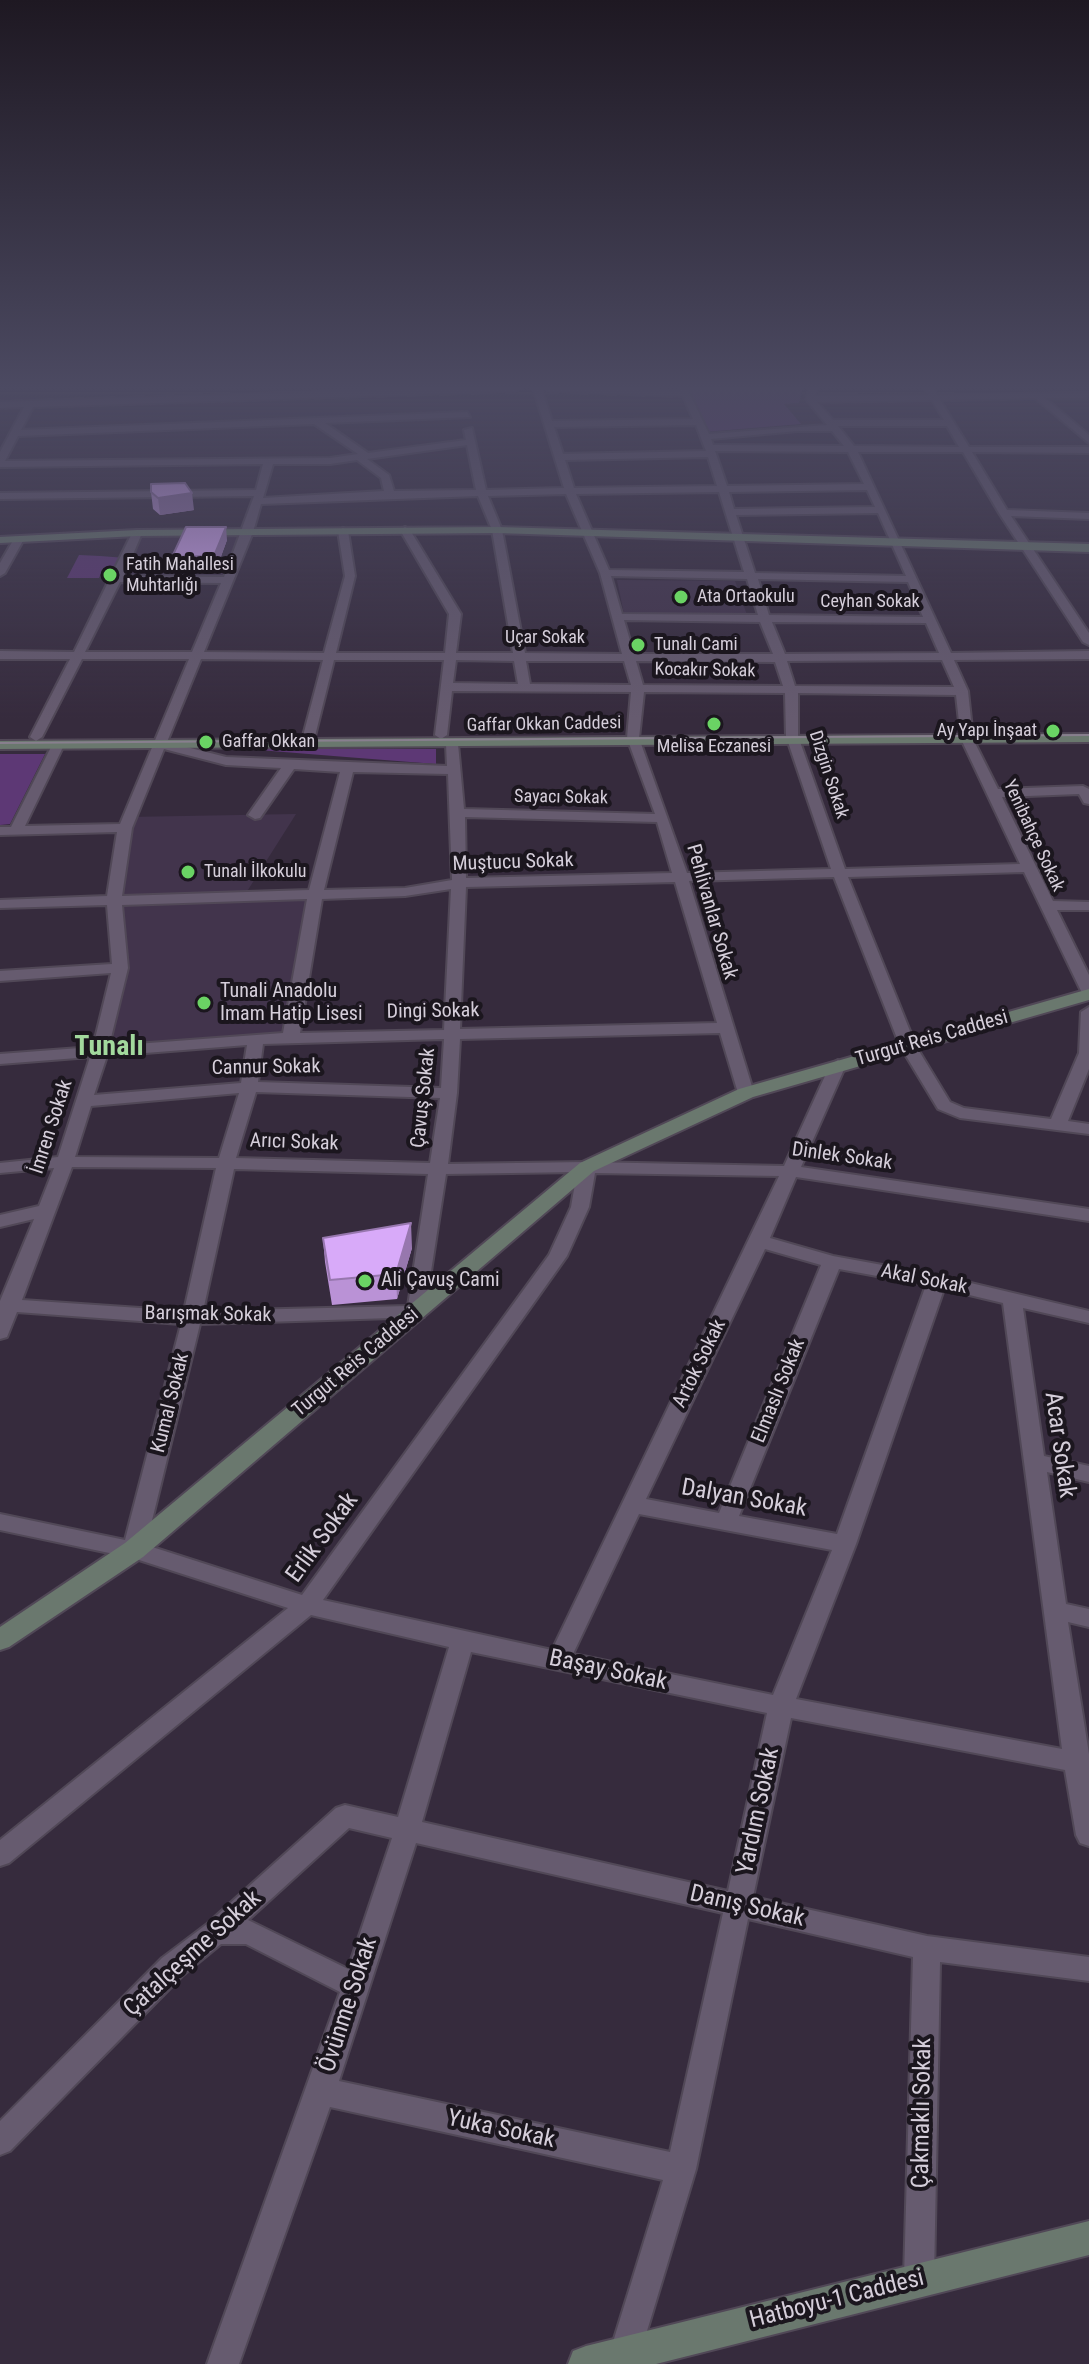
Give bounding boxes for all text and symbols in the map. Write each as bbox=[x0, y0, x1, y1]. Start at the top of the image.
place label: Fatih Mahallesi Muhtarlığı bbox=[126, 554, 234, 596]
marker: Fatih Mahallesi Muhtarlığı bbox=[101, 566, 119, 584]
place label: Ata Ortaokulu bbox=[697, 586, 795, 608]
marker: Ata Ortaokulu bbox=[672, 588, 690, 606]
street label: Ceyhan Sokak bbox=[820, 591, 920, 613]
street label: Uçar Sokak bbox=[505, 627, 585, 649]
place label: Tunalı Cami bbox=[654, 634, 738, 656]
marker: Tunalı Cami bbox=[629, 636, 647, 654]
street label: Kocakır Sokak bbox=[654, 659, 756, 683]
street label: Gaffar Okkan Caddesi bbox=[466, 713, 622, 737]
marker: Melisa Eczanesi bbox=[705, 715, 723, 733]
place label: Ay Yapı İnşaat bbox=[937, 720, 1037, 742]
marker: Ay Yapı İnşaat bbox=[1044, 722, 1062, 740]
street label: Dizgin Sokak bbox=[804, 728, 852, 822]
place label: Gaffar Okkan bbox=[222, 731, 315, 753]
marker: Gaffar Okkan bbox=[197, 733, 215, 751]
place label: Melisa Eczanesi bbox=[657, 736, 771, 758]
street label: Yenibahçe Sokak bbox=[998, 777, 1068, 895]
street label: Sayacı Sokak bbox=[514, 786, 608, 810]
street label: Pehlivanlar Sokak bbox=[680, 842, 742, 982]
street label: Muştucu Sokak bbox=[452, 849, 574, 877]
place label: Tunalı İlkokulu bbox=[204, 861, 306, 883]
marker: Tunalı İlkokulu bbox=[179, 863, 197, 881]
place label: Tunali Anadolu Imam Hatip Lisesi bbox=[220, 980, 363, 1027]
marker: Tunali Anadolu Imam Hatip Lisesi bbox=[195, 994, 213, 1012]
street label: Dingi Sokak bbox=[386, 999, 480, 1025]
street label: Turgut Reis Caddesi bbox=[853, 1006, 1011, 1072]
district label: Tunalı bbox=[74, 1031, 144, 1065]
street label: Çavuş Sokak bbox=[407, 1047, 441, 1149]
street label: Cannur Sokak bbox=[211, 1055, 321, 1081]
street label: İmren Sokak bbox=[26, 1077, 78, 1177]
street label: Arıcı Sokak bbox=[249, 1129, 339, 1157]
street label: Dinlek Sokak bbox=[790, 1138, 894, 1176]
street label: Akal Sokak bbox=[879, 1260, 969, 1300]
place label: Ali Çavuş Cami bbox=[381, 1269, 500, 1293]
marker: Ali Çavuş Cami bbox=[356, 1272, 374, 1290]
street label: Barışmak Sokak bbox=[144, 1302, 272, 1328]
street label: Turgut Reis Caddesi bbox=[288, 1303, 424, 1423]
street label: Artok Sokak bbox=[668, 1316, 732, 1412]
street label: Elmaslı Sokak bbox=[747, 1335, 811, 1447]
street label: Kumal Sokak bbox=[147, 1351, 195, 1455]
street label: Acar Sokak bbox=[1037, 1390, 1081, 1500]
street label: Dalyan Sokak bbox=[679, 1474, 809, 1524]
street label: Erlik Sokak bbox=[281, 1487, 365, 1589]
street label: Başay Sokak bbox=[546, 1644, 670, 1698]
street label: Yardım Sokak bbox=[731, 1745, 787, 1877]
street label: Danış Sokak bbox=[687, 1880, 807, 1934]
street label: Çatalçeşme Sokak bbox=[118, 1885, 268, 2023]
street label: Övünme Sokak bbox=[314, 1934, 384, 2076]
street label: Çakmaklı Sokak bbox=[907, 2037, 939, 2189]
street label: Yuka Sokak bbox=[445, 2105, 557, 2155]
street label: Hatboyu-1 Caddesi bbox=[747, 2264, 927, 2336]

